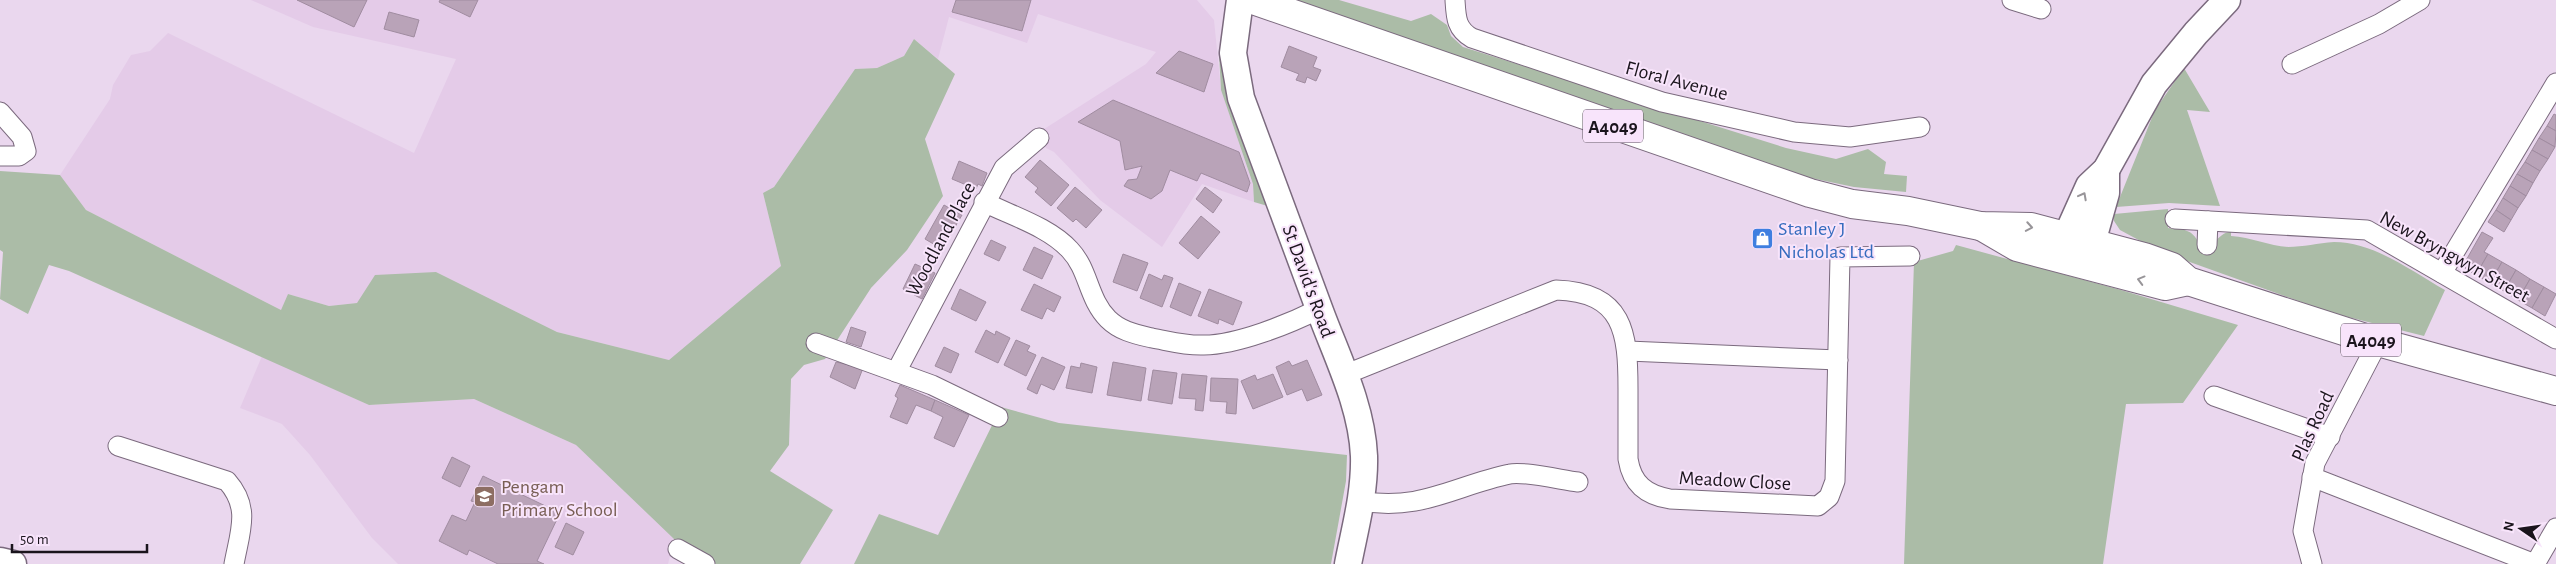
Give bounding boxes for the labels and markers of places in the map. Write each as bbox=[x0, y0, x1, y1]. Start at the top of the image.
place label: Stanley J Nicholas Ltd bbox=[1778, 219, 1874, 262]
shop icon: Stanley J Nicholas Ltd bbox=[1750, 227, 1774, 251]
place label: Pengam Primary School bbox=[501, 477, 618, 520]
school or university icon: Pengam Primary School bbox=[473, 485, 497, 509]

